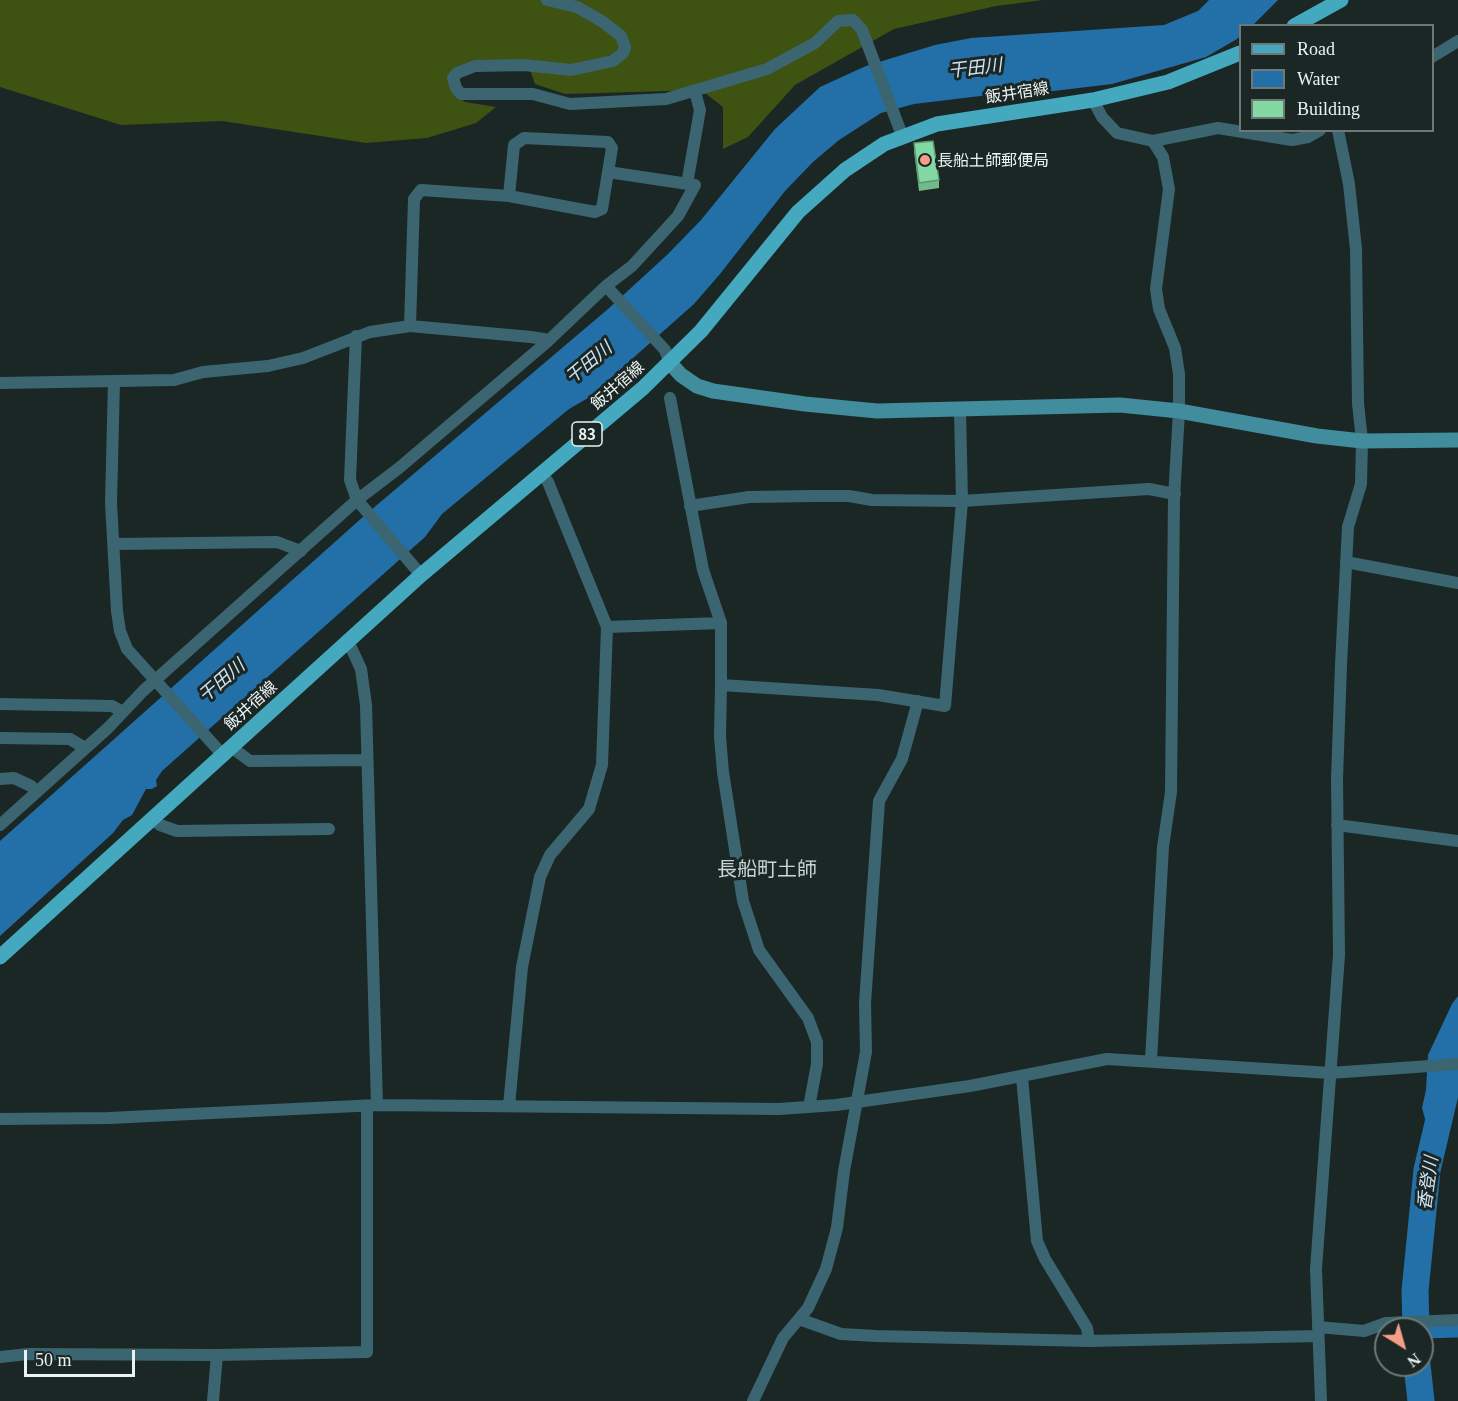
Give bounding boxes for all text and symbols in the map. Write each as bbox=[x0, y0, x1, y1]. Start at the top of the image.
legend bbox=[1239, 24, 1434, 132]
text: Road bbox=[1297, 39, 1335, 59]
water label: 干田川 bbox=[947, 53, 1003, 81]
text: Water bbox=[1297, 69, 1340, 89]
street label: 飯井宿線 bbox=[984, 78, 1050, 106]
text: Building bbox=[1297, 99, 1360, 119]
place label: 長船土師郵便局 bbox=[937, 150, 1049, 170]
marker: 長船土師郵便局 bbox=[918, 153, 932, 167]
water label: 干田川 bbox=[560, 336, 616, 388]
street label: 飯井宿線 bbox=[587, 357, 647, 413]
road number: 83 bbox=[572, 422, 602, 446]
water label: 干田川 bbox=[194, 654, 248, 706]
street label: 飯井宿線 bbox=[220, 676, 280, 734]
district label: 長船町土師 bbox=[717, 856, 817, 880]
water label: 香登川 bbox=[1413, 1155, 1441, 1211]
north arrow bbox=[1374, 1317, 1434, 1377]
scale bar bbox=[27, 1338, 138, 1376]
text: 50 m bbox=[35, 1350, 72, 1370]
text: N bbox=[1404, 1350, 1424, 1370]

